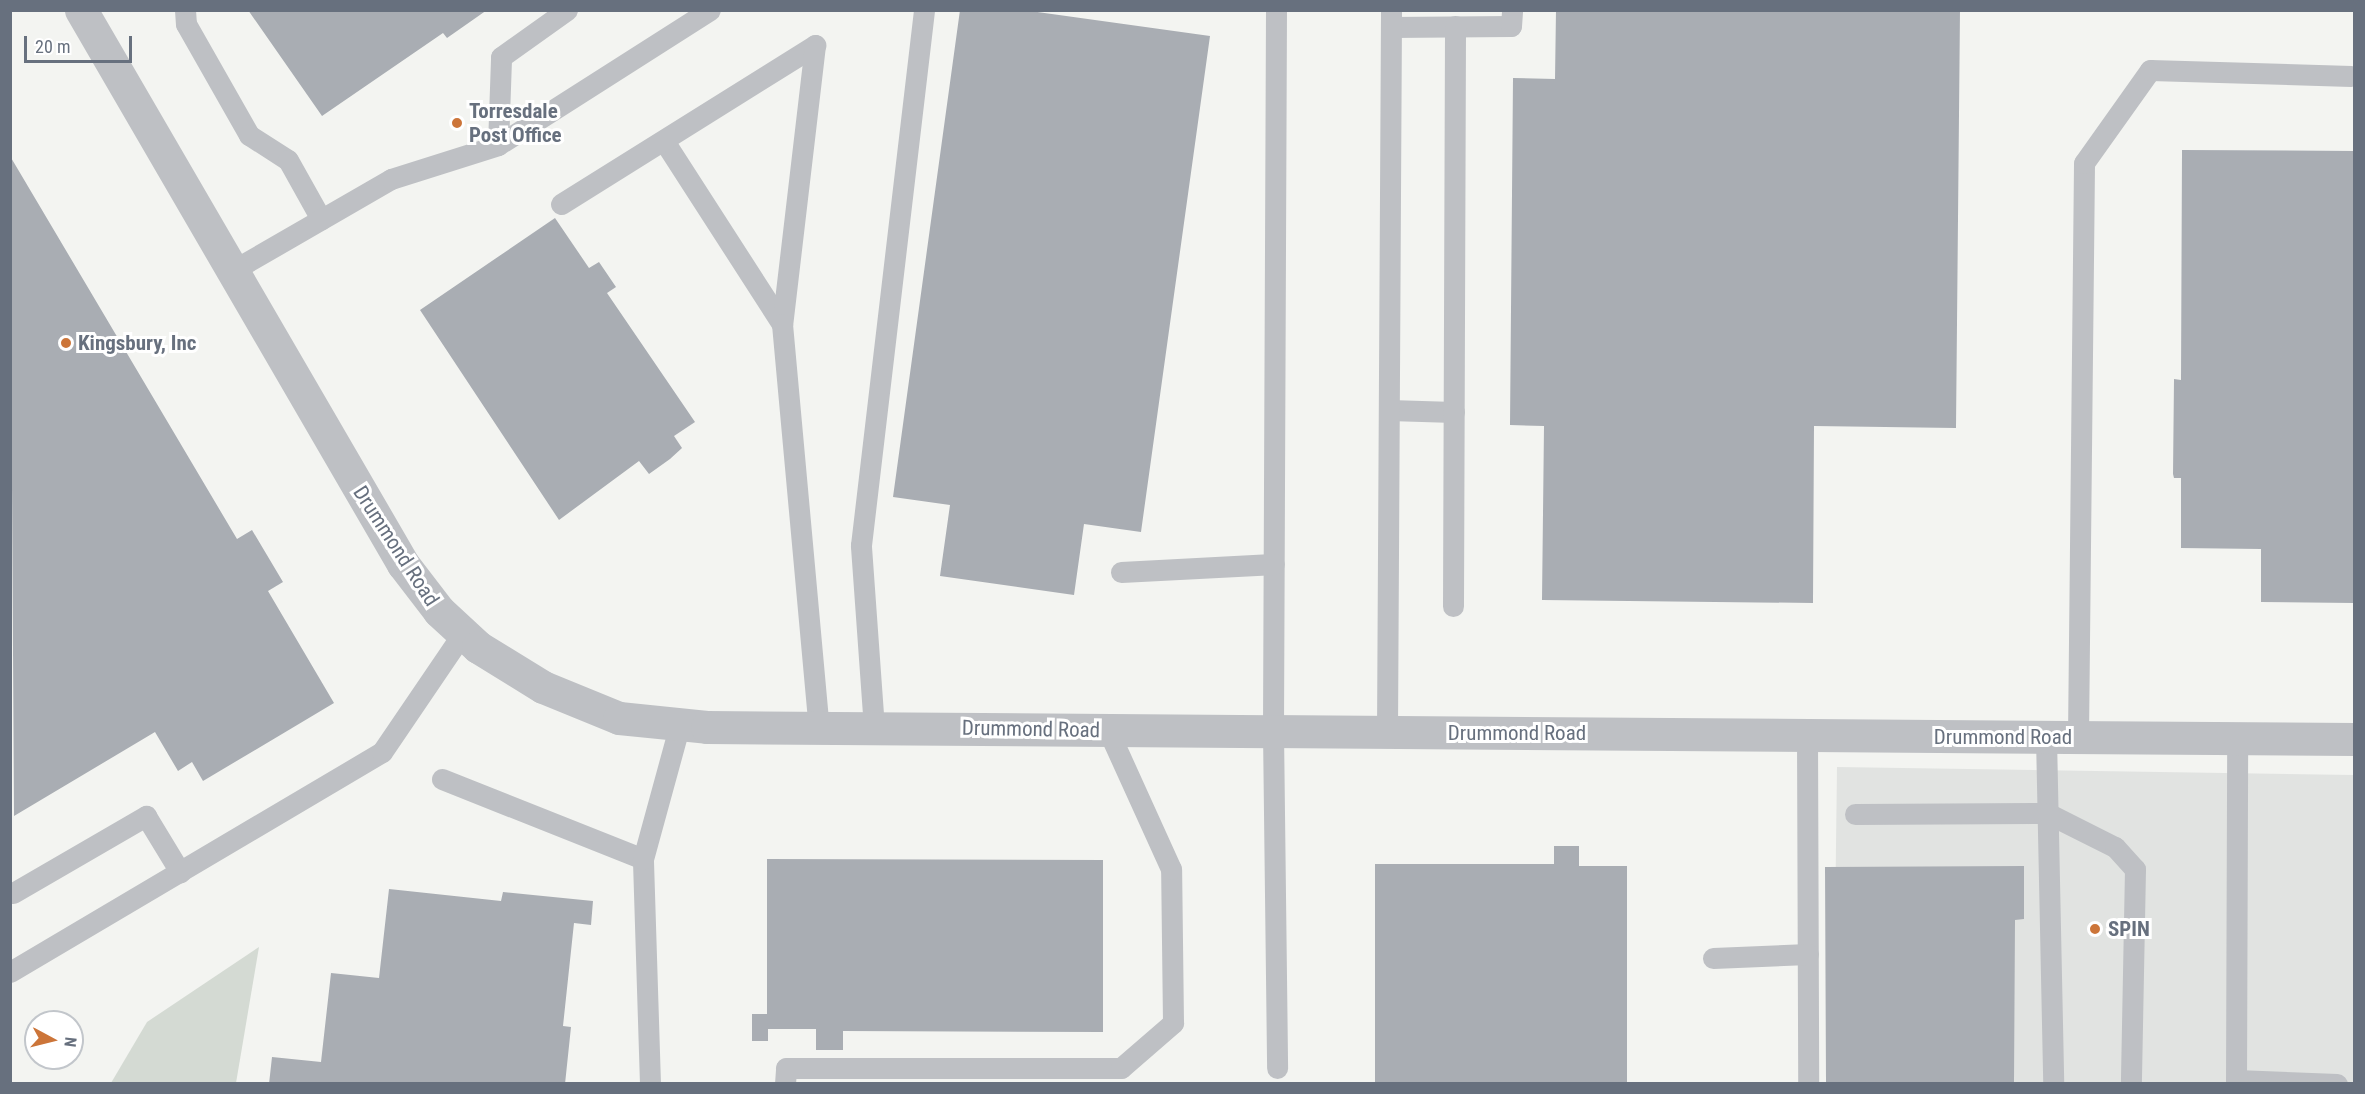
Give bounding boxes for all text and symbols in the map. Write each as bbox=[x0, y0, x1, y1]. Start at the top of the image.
scale bar bbox=[27, 24, 135, 62]
text: 20 m bbox=[35, 36, 70, 57]
place label: Torresdale Post Office bbox=[469, 98, 562, 148]
marker: Torresdale Post Office bbox=[450, 116, 464, 130]
place label: Kingsbury, Inc bbox=[78, 330, 197, 356]
marker: Kingsbury, Inc bbox=[59, 336, 73, 350]
street label: Drummond Road bbox=[348, 481, 444, 611]
street label: Drummond Road bbox=[962, 715, 1100, 743]
street label: Drummond Road bbox=[1448, 720, 1586, 746]
street label: Drummond Road bbox=[1934, 724, 2072, 750]
place label: SPIN bbox=[2108, 916, 2150, 942]
marker: SPIN bbox=[2086, 920, 2104, 938]
north arrow bbox=[24, 1010, 84, 1070]
text: N bbox=[60, 1036, 80, 1048]

